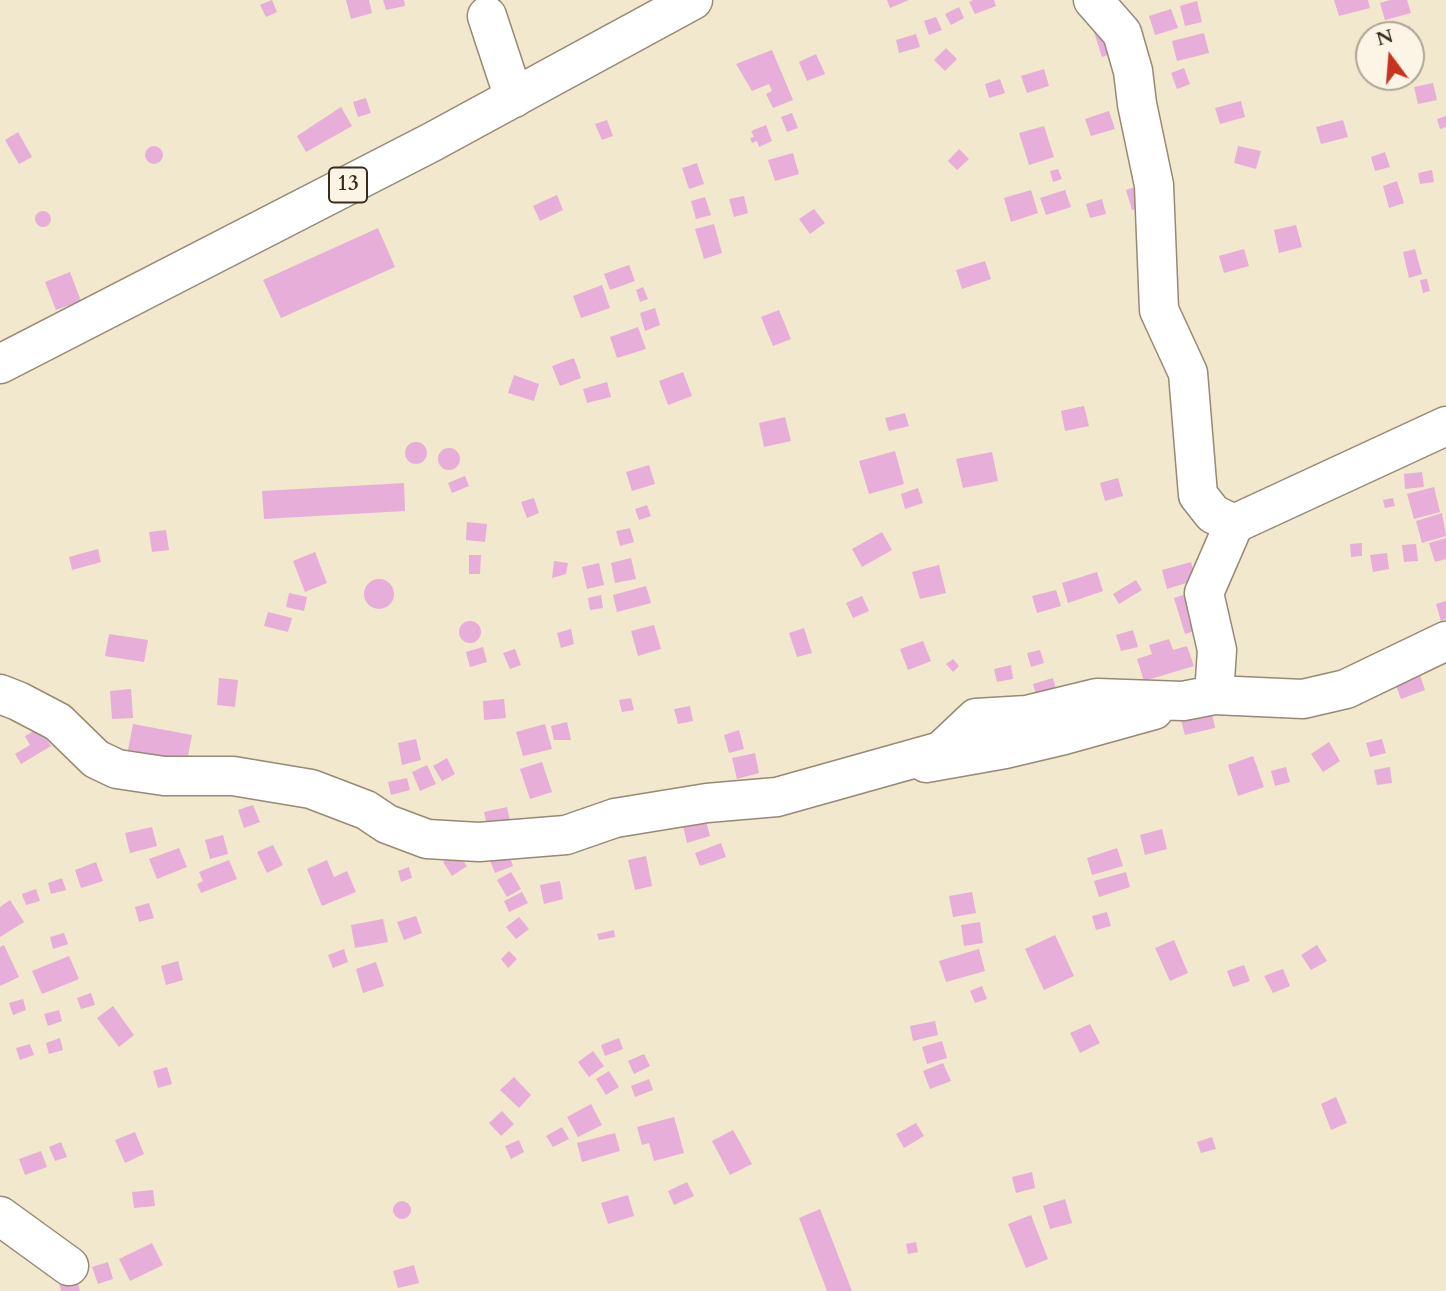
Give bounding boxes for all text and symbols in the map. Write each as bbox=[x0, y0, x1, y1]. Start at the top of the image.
north arrow bbox=[1355, 21, 1425, 91]
text: N bbox=[1373, 23, 1396, 53]
road number: 13 bbox=[329, 168, 367, 202]

